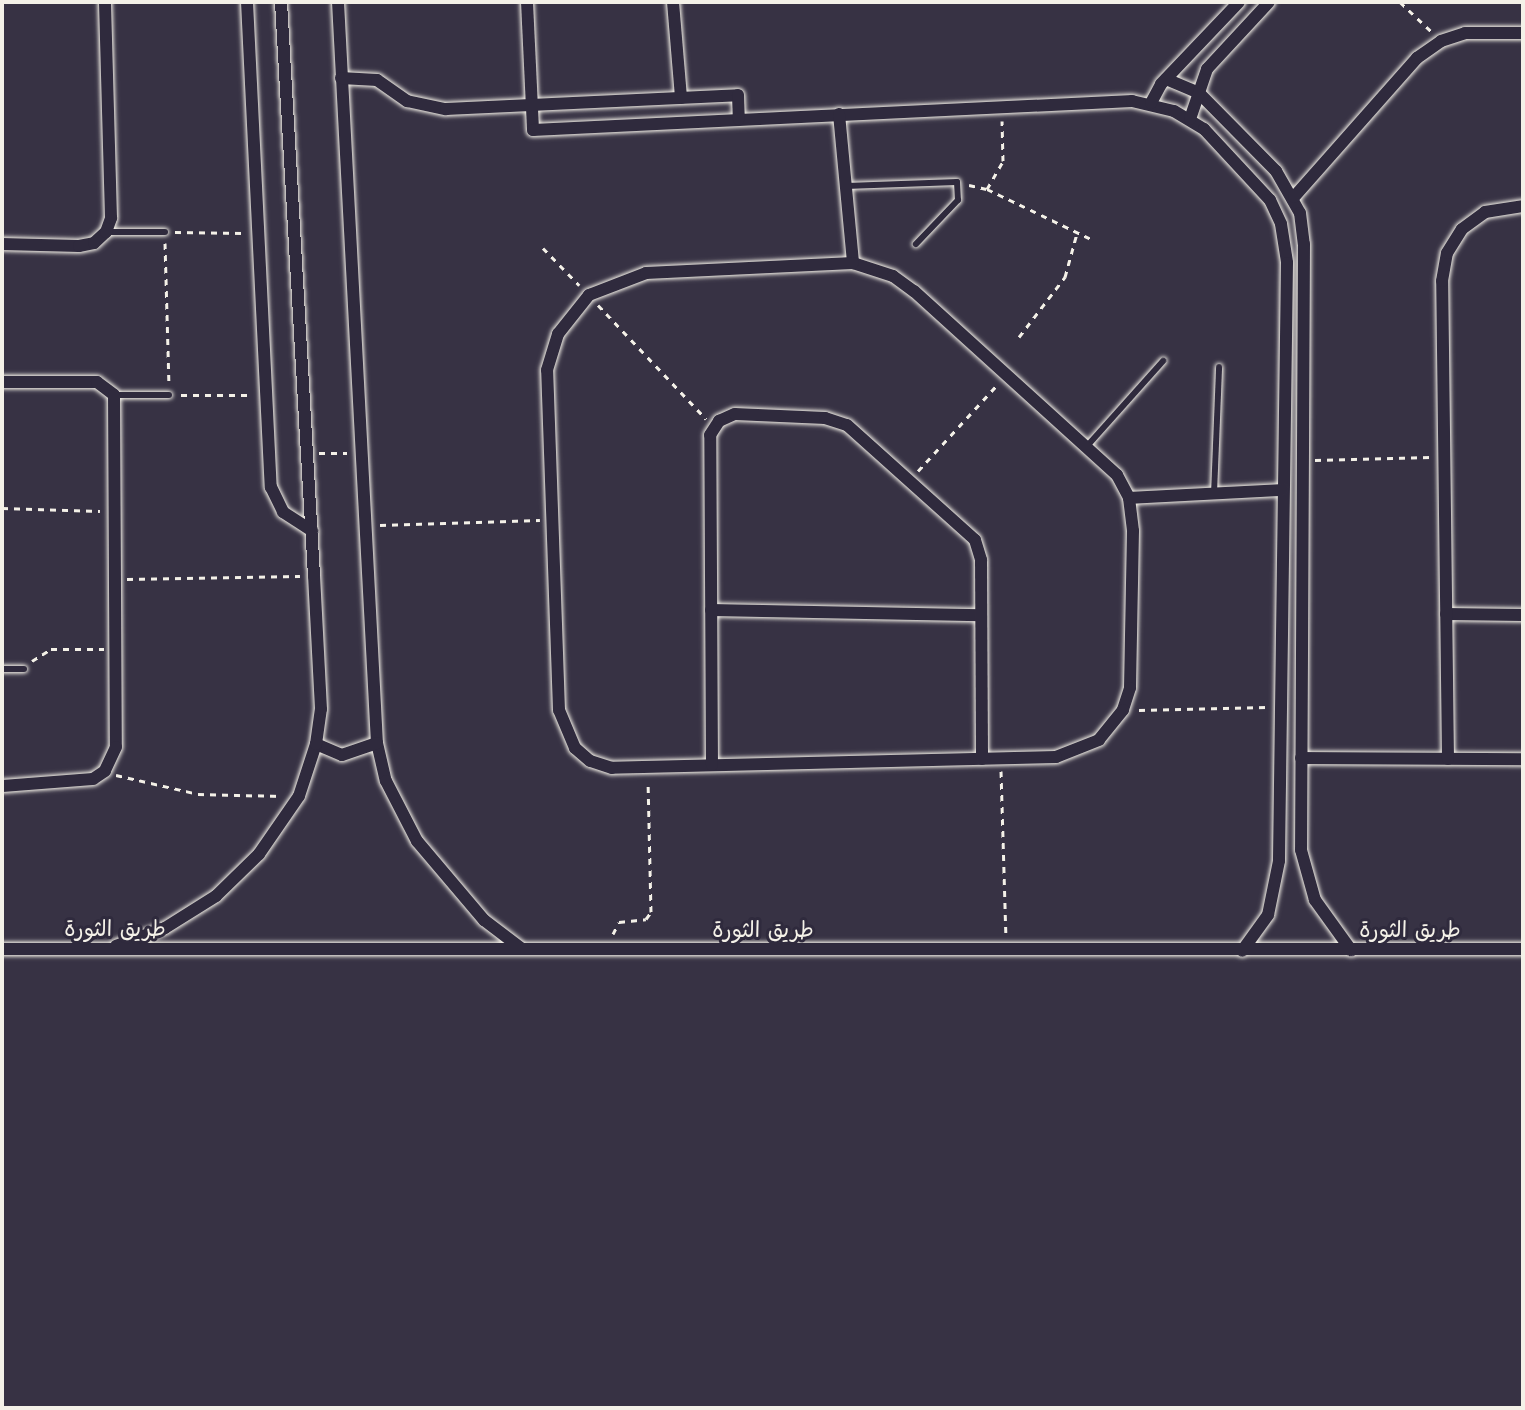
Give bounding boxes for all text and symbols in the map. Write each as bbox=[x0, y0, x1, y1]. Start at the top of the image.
street label: طريق الثورة bbox=[64, 916, 166, 942]
street label: طريق الثورة bbox=[712, 917, 814, 943]
street label: طريق الثورة bbox=[1359, 917, 1461, 943]

